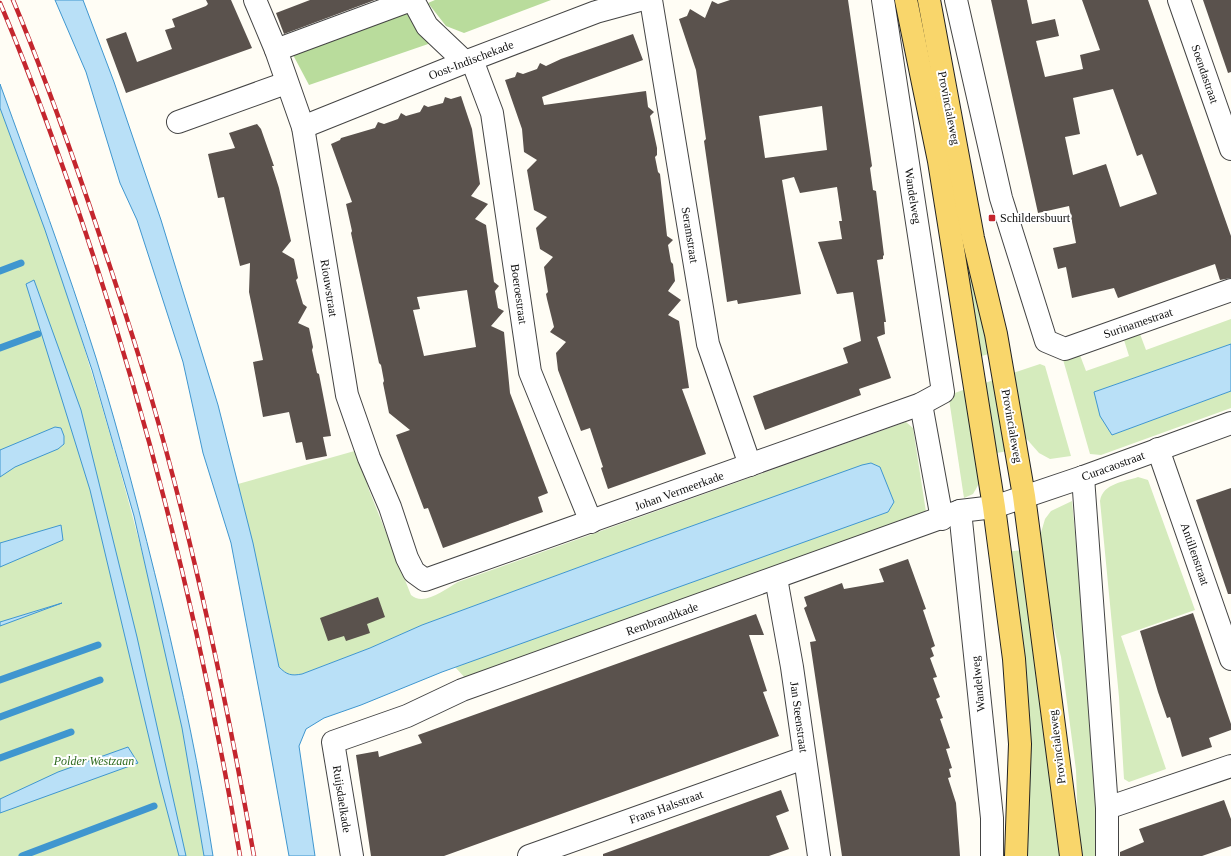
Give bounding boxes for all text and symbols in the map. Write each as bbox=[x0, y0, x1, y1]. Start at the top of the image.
street label: Oost-Indischekade bbox=[426, 37, 516, 83]
street label: Soendastraat bbox=[1188, 43, 1222, 106]
street label: Provincialeweg bbox=[935, 70, 963, 146]
street label: Wandelweg bbox=[902, 167, 924, 225]
street label: Seramstraat bbox=[679, 206, 701, 265]
place label: Schildersbuurt bbox=[1000, 211, 1071, 225]
marker: Schildersbuurt bbox=[987, 213, 997, 223]
street label: Riouwstraat bbox=[318, 258, 341, 318]
street label: Boeroestraat bbox=[508, 263, 530, 326]
street label: Surinamestraat bbox=[1102, 304, 1175, 341]
street label: Provincialeweg bbox=[999, 388, 1025, 464]
street label: Curacaostraat bbox=[1080, 448, 1147, 484]
street label: Johan Vermeerkade bbox=[632, 468, 726, 514]
street label: Antillenstraat bbox=[1178, 521, 1212, 588]
street label: Rembrandtkade bbox=[624, 599, 700, 639]
street label: Wandelweg bbox=[968, 655, 988, 713]
street label: Jan Steenstraat bbox=[787, 681, 811, 754]
street label: Provincialeweg bbox=[1046, 709, 1068, 785]
park label: Polder Westzaan bbox=[53, 754, 134, 768]
street label: Ruijsdaelkade bbox=[330, 764, 354, 834]
street label: Frans Halsstraat bbox=[627, 787, 705, 827]

